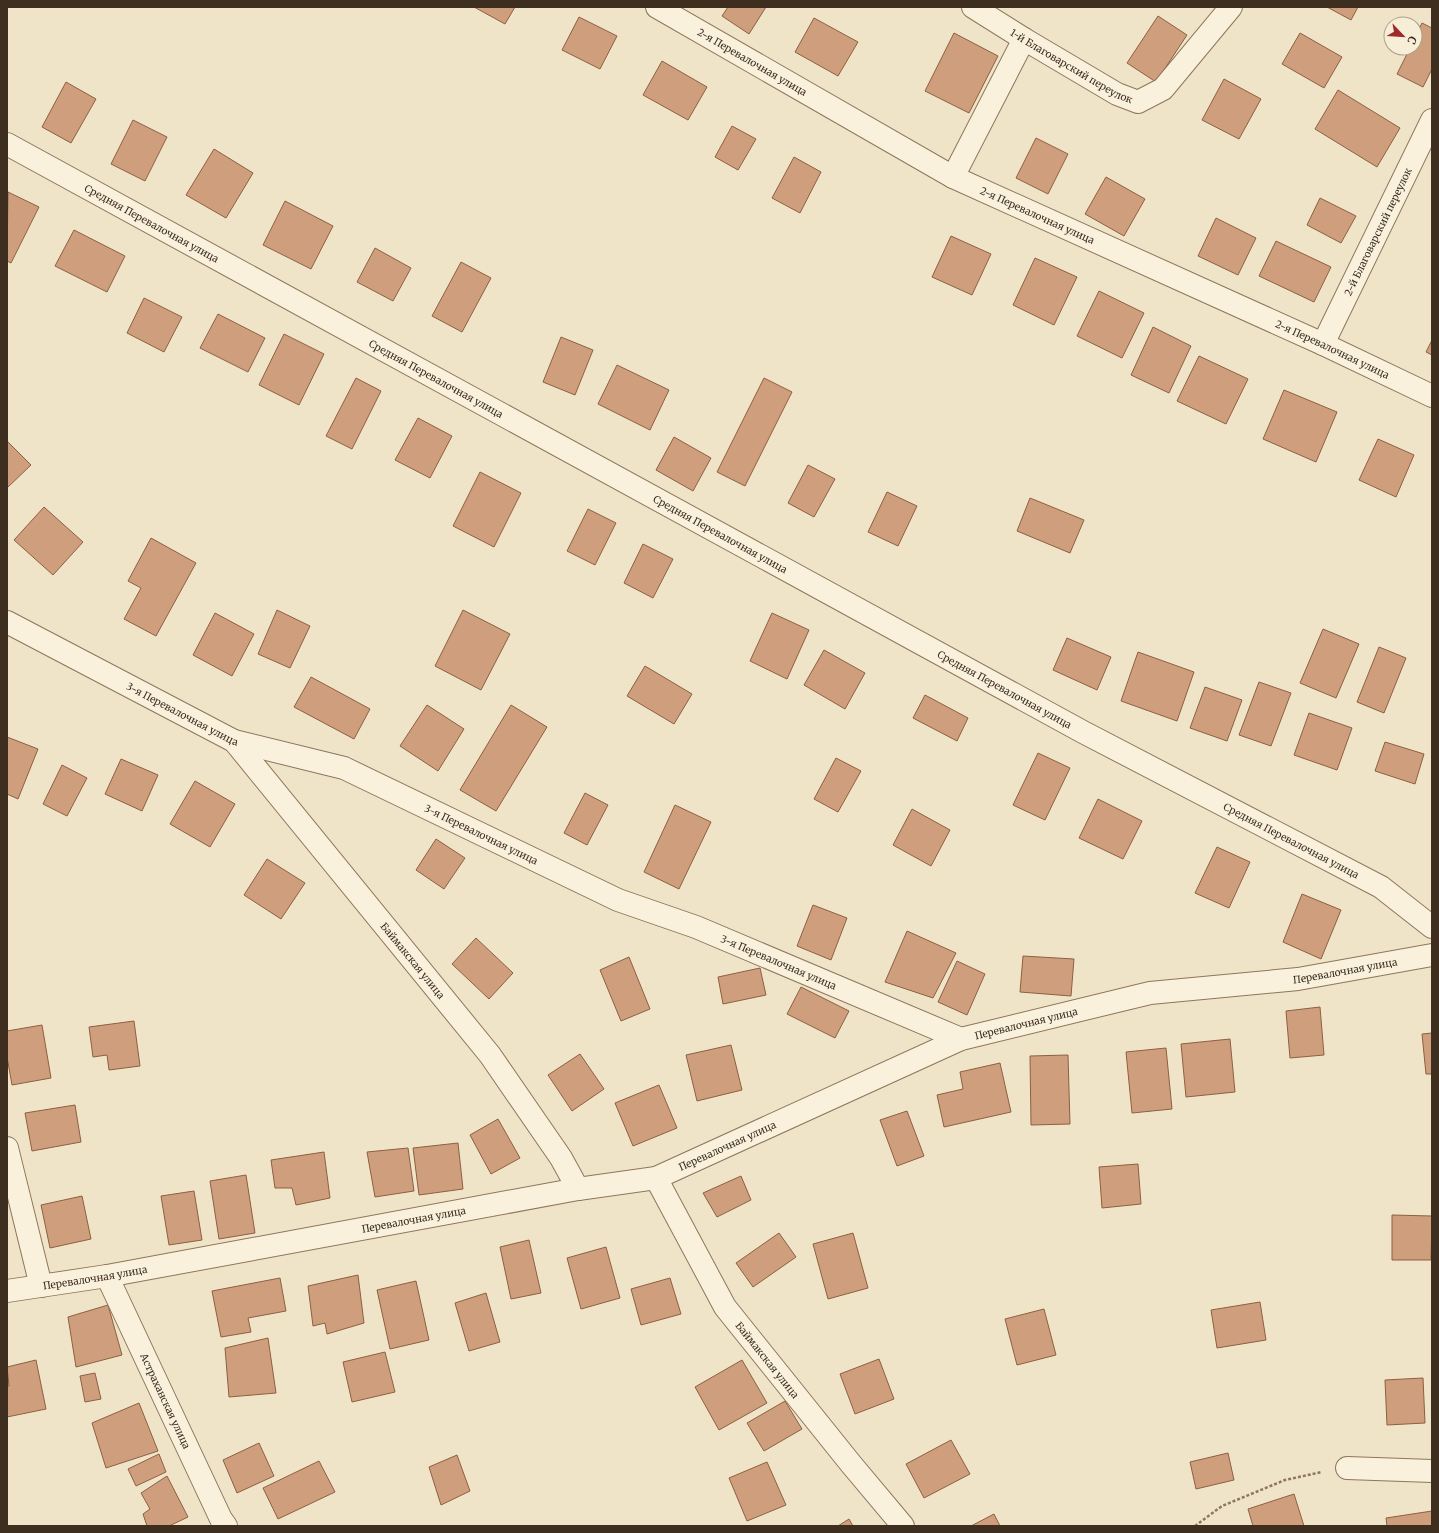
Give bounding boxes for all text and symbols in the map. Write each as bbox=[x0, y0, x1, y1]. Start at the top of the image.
north arrow bbox=[1383, 16, 1423, 56]
street label: 2-я Перевалочная улица bbox=[695, 26, 810, 99]
street label: 1-й Благоварский переулок bbox=[1008, 26, 1135, 107]
text: С bbox=[1404, 34, 1420, 46]
street label: 2-й Благоварский переулок bbox=[1341, 165, 1415, 298]
street label: Средняя Перевалочная улица bbox=[82, 182, 221, 266]
street label: 2-я Перевалочная улица bbox=[978, 184, 1097, 247]
street label: 2-я Перевалочная улица bbox=[1273, 317, 1392, 382]
street label: Средняя Перевалочная улица bbox=[366, 337, 506, 421]
street label: Средняя Перевалочная улица bbox=[651, 492, 790, 577]
street label: Средняя Перевалочная улица bbox=[935, 648, 1074, 732]
street label: 3-я Перевалочная улица bbox=[124, 680, 240, 749]
street label: Средняя Перевалочная улица bbox=[1221, 800, 1362, 882]
street label: 3-я Перевалочная улица bbox=[422, 802, 541, 868]
street label: Баймакская улица bbox=[377, 920, 448, 1002]
street label: 3-я Перевалочная улица bbox=[719, 932, 839, 993]
street label: Перевалочная улица bbox=[1292, 955, 1399, 986]
street label: Перевалочная улица bbox=[973, 1005, 1080, 1042]
street label: Перевалочная улица bbox=[677, 1118, 779, 1174]
street label: Перевалочная улица bbox=[361, 1204, 468, 1236]
street label: Перевалочная улица bbox=[42, 1263, 149, 1293]
street label: Баймакская улица bbox=[732, 1319, 802, 1402]
street label: Астраханская улица bbox=[137, 1350, 193, 1452]

